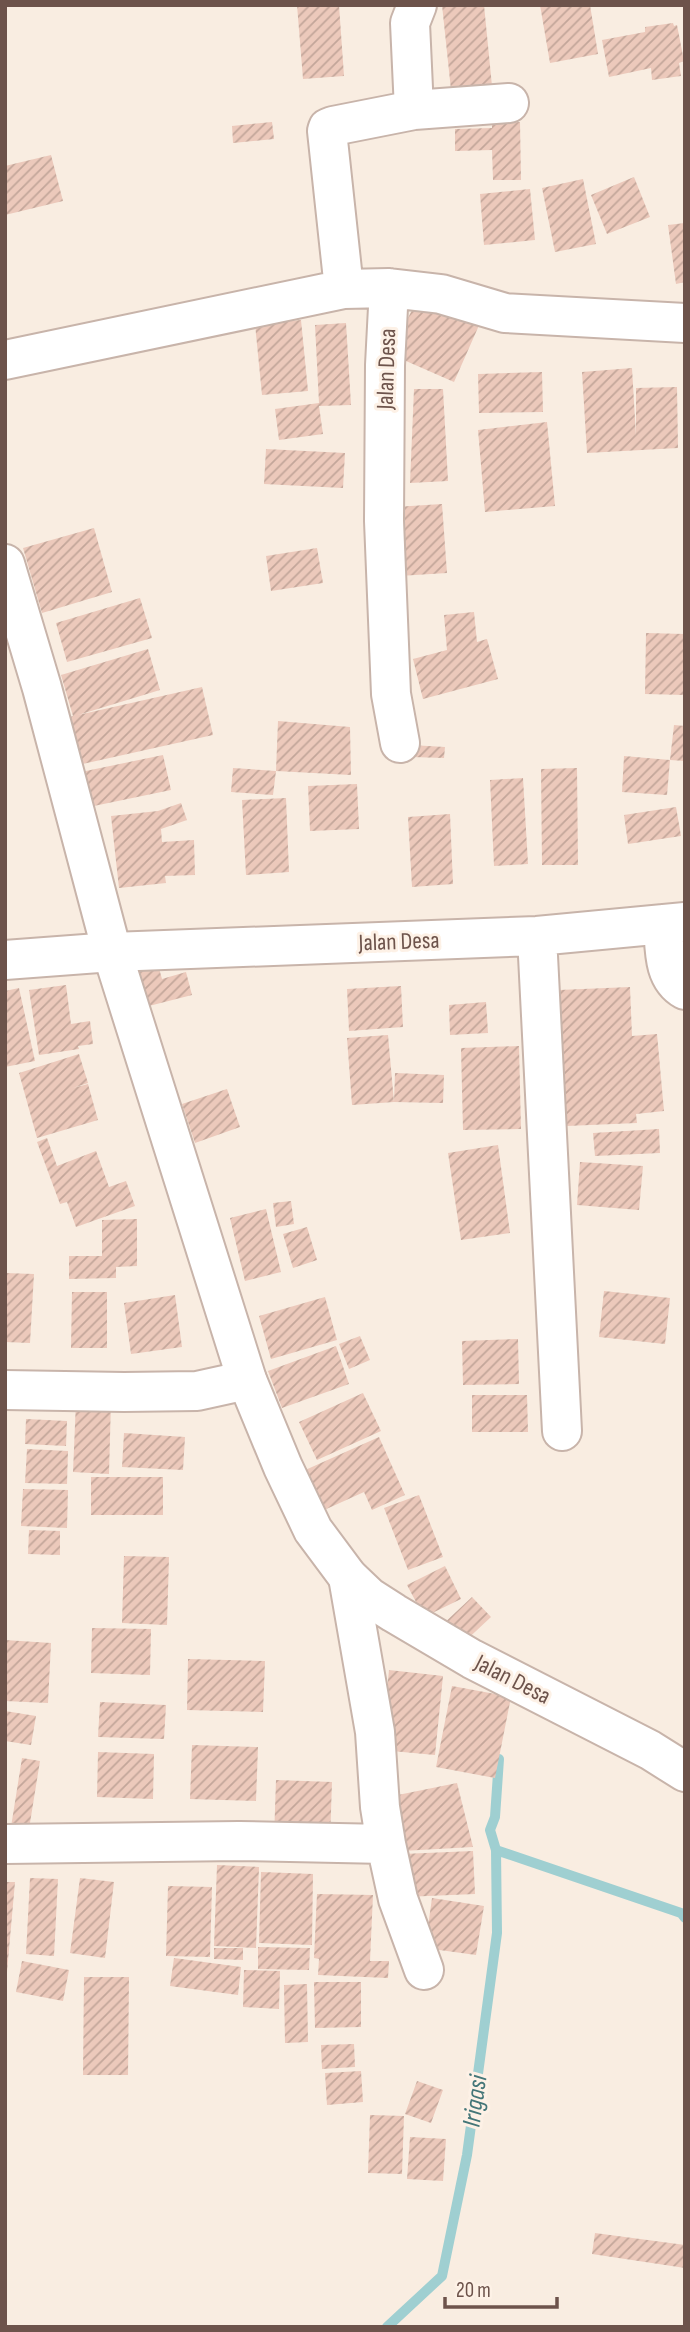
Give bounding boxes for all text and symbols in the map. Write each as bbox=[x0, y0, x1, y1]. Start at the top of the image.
street label: Jalan Desa bbox=[371, 328, 402, 411]
street label: Jalan Desa bbox=[357, 926, 440, 957]
street label: Jalan Desa bbox=[469, 1648, 556, 1711]
water label: Irigasi bbox=[457, 2072, 495, 2129]
scale bar bbox=[445, 2266, 557, 2310]
text: 20 m bbox=[456, 2278, 491, 2303]

